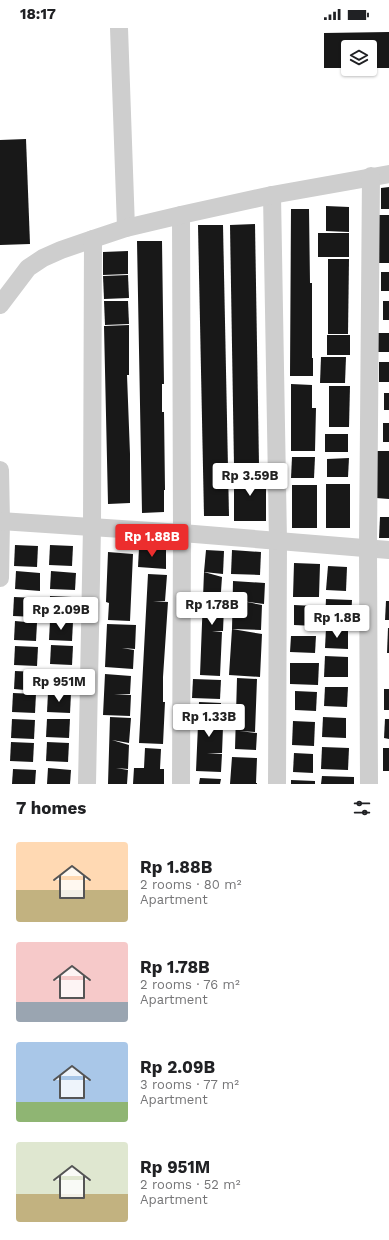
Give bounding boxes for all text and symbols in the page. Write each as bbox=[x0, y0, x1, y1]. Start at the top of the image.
text: 18:17 bbox=[20, 5, 56, 23]
map controls bbox=[341, 40, 377, 76]
button: layers bbox=[341, 40, 377, 76]
pin: Rp 3.59B bbox=[209, 463, 291, 497]
text: Rp 3.59B bbox=[222, 468, 278, 483]
pin: Rp 1.88B bbox=[111, 524, 193, 558]
text: Rp 1.88B bbox=[124, 529, 180, 544]
pin: Rp 1.78B bbox=[171, 592, 253, 626]
pin: Rp 2.09B bbox=[20, 597, 102, 631]
text: Rp 1.78B bbox=[185, 597, 239, 612]
text: Rp 2.09B bbox=[32, 602, 90, 617]
pin: Rp 1.8B bbox=[300, 605, 374, 639]
text: Rp 1.8B bbox=[313, 610, 361, 625]
pin: Rp 951M bbox=[22, 669, 96, 703]
text: Rp 951M bbox=[32, 674, 86, 689]
pin: Rp 1.33B bbox=[168, 704, 250, 738]
text: Rp 1.33B bbox=[182, 709, 236, 724]
icon: filters bbox=[351, 797, 373, 819]
text: 7 homes bbox=[16, 798, 86, 818]
text: Rp 1.88B bbox=[140, 857, 212, 877]
icon: home bbox=[48, 858, 96, 906]
text: 2 rooms · 80 m² bbox=[140, 877, 241, 892]
text: Apartment bbox=[140, 892, 208, 907]
text: Rp 1.78B bbox=[140, 957, 210, 977]
icon: home bbox=[48, 958, 96, 1006]
text: 2 rooms · 76 m² bbox=[140, 977, 240, 992]
text: Apartment bbox=[140, 992, 208, 1007]
text: Rp 2.09B bbox=[140, 1057, 215, 1077]
icon: home bbox=[48, 1058, 96, 1106]
text: 3 rooms · 77 m² bbox=[140, 1077, 239, 1092]
text: Apartment bbox=[140, 1092, 208, 1107]
text: Rp 951M bbox=[140, 1157, 210, 1177]
icon: home bbox=[48, 1158, 96, 1206]
text: 2 rooms · 52 m² bbox=[140, 1177, 240, 1192]
text: Apartment bbox=[140, 1192, 208, 1207]

